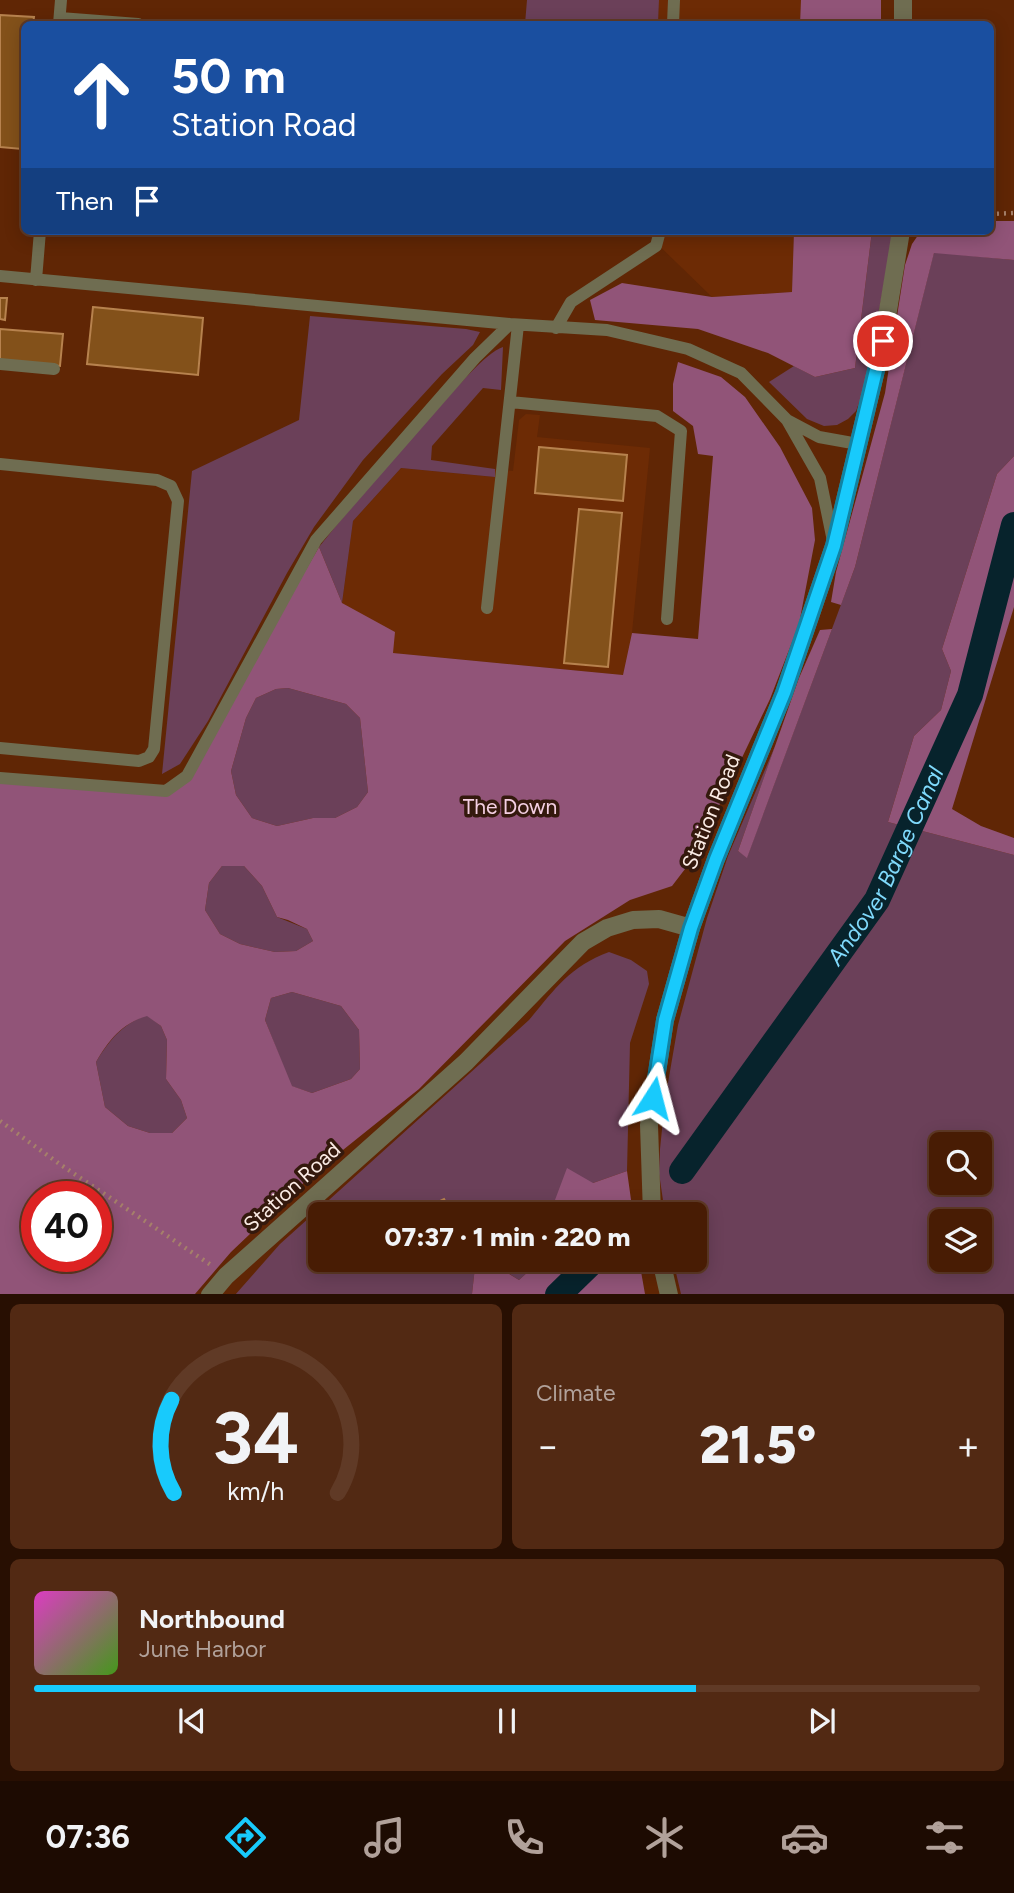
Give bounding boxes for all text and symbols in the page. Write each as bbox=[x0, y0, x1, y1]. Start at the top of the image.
text: 50 m bbox=[171, 46, 286, 105]
icon: ahead bbox=[56, 49, 147, 140]
text: Station Road bbox=[171, 106, 357, 144]
icon: arrive bbox=[128, 182, 166, 220]
text: Then bbox=[56, 185, 114, 217]
pin bbox=[853, 311, 913, 371]
icon: arrive bbox=[864, 322, 902, 360]
street label: Station Road bbox=[676, 751, 745, 873]
water label: Andover Barge Canal bbox=[820, 761, 950, 971]
park label: The Down bbox=[463, 794, 557, 819]
position arrow bbox=[616, 1061, 690, 1135]
map controls bbox=[929, 1132, 992, 1272]
button: search bbox=[929, 1132, 992, 1195]
street label: Station Road bbox=[238, 1137, 345, 1237]
speed limit sign: 40 bbox=[21, 1181, 112, 1272]
button: layers bbox=[929, 1209, 992, 1272]
text: 07:37 · 1 min · 220 m bbox=[385, 1221, 630, 1253]
text: Climate bbox=[536, 1379, 615, 1407]
text: 34 bbox=[213, 1394, 299, 1481]
text: 21.5° bbox=[700, 1414, 816, 1476]
text: − bbox=[536, 1423, 560, 1469]
text: + bbox=[956, 1423, 980, 1469]
text: km/h bbox=[227, 1475, 285, 1505]
text: Northbound bbox=[139, 1603, 285, 1635]
text: June Harbor bbox=[139, 1635, 266, 1663]
icon: previous bbox=[173, 1702, 211, 1740]
icon: pause bbox=[488, 1702, 526, 1740]
icon: next bbox=[803, 1702, 841, 1740]
icon: directions bbox=[221, 1813, 270, 1862]
icon: music bbox=[360, 1813, 409, 1862]
icon: phone bbox=[500, 1813, 549, 1862]
icon: climate bbox=[640, 1813, 689, 1862]
icon: car bbox=[780, 1813, 829, 1862]
icon: filters bbox=[920, 1813, 969, 1862]
text: 07:36 bbox=[45, 1818, 130, 1856]

